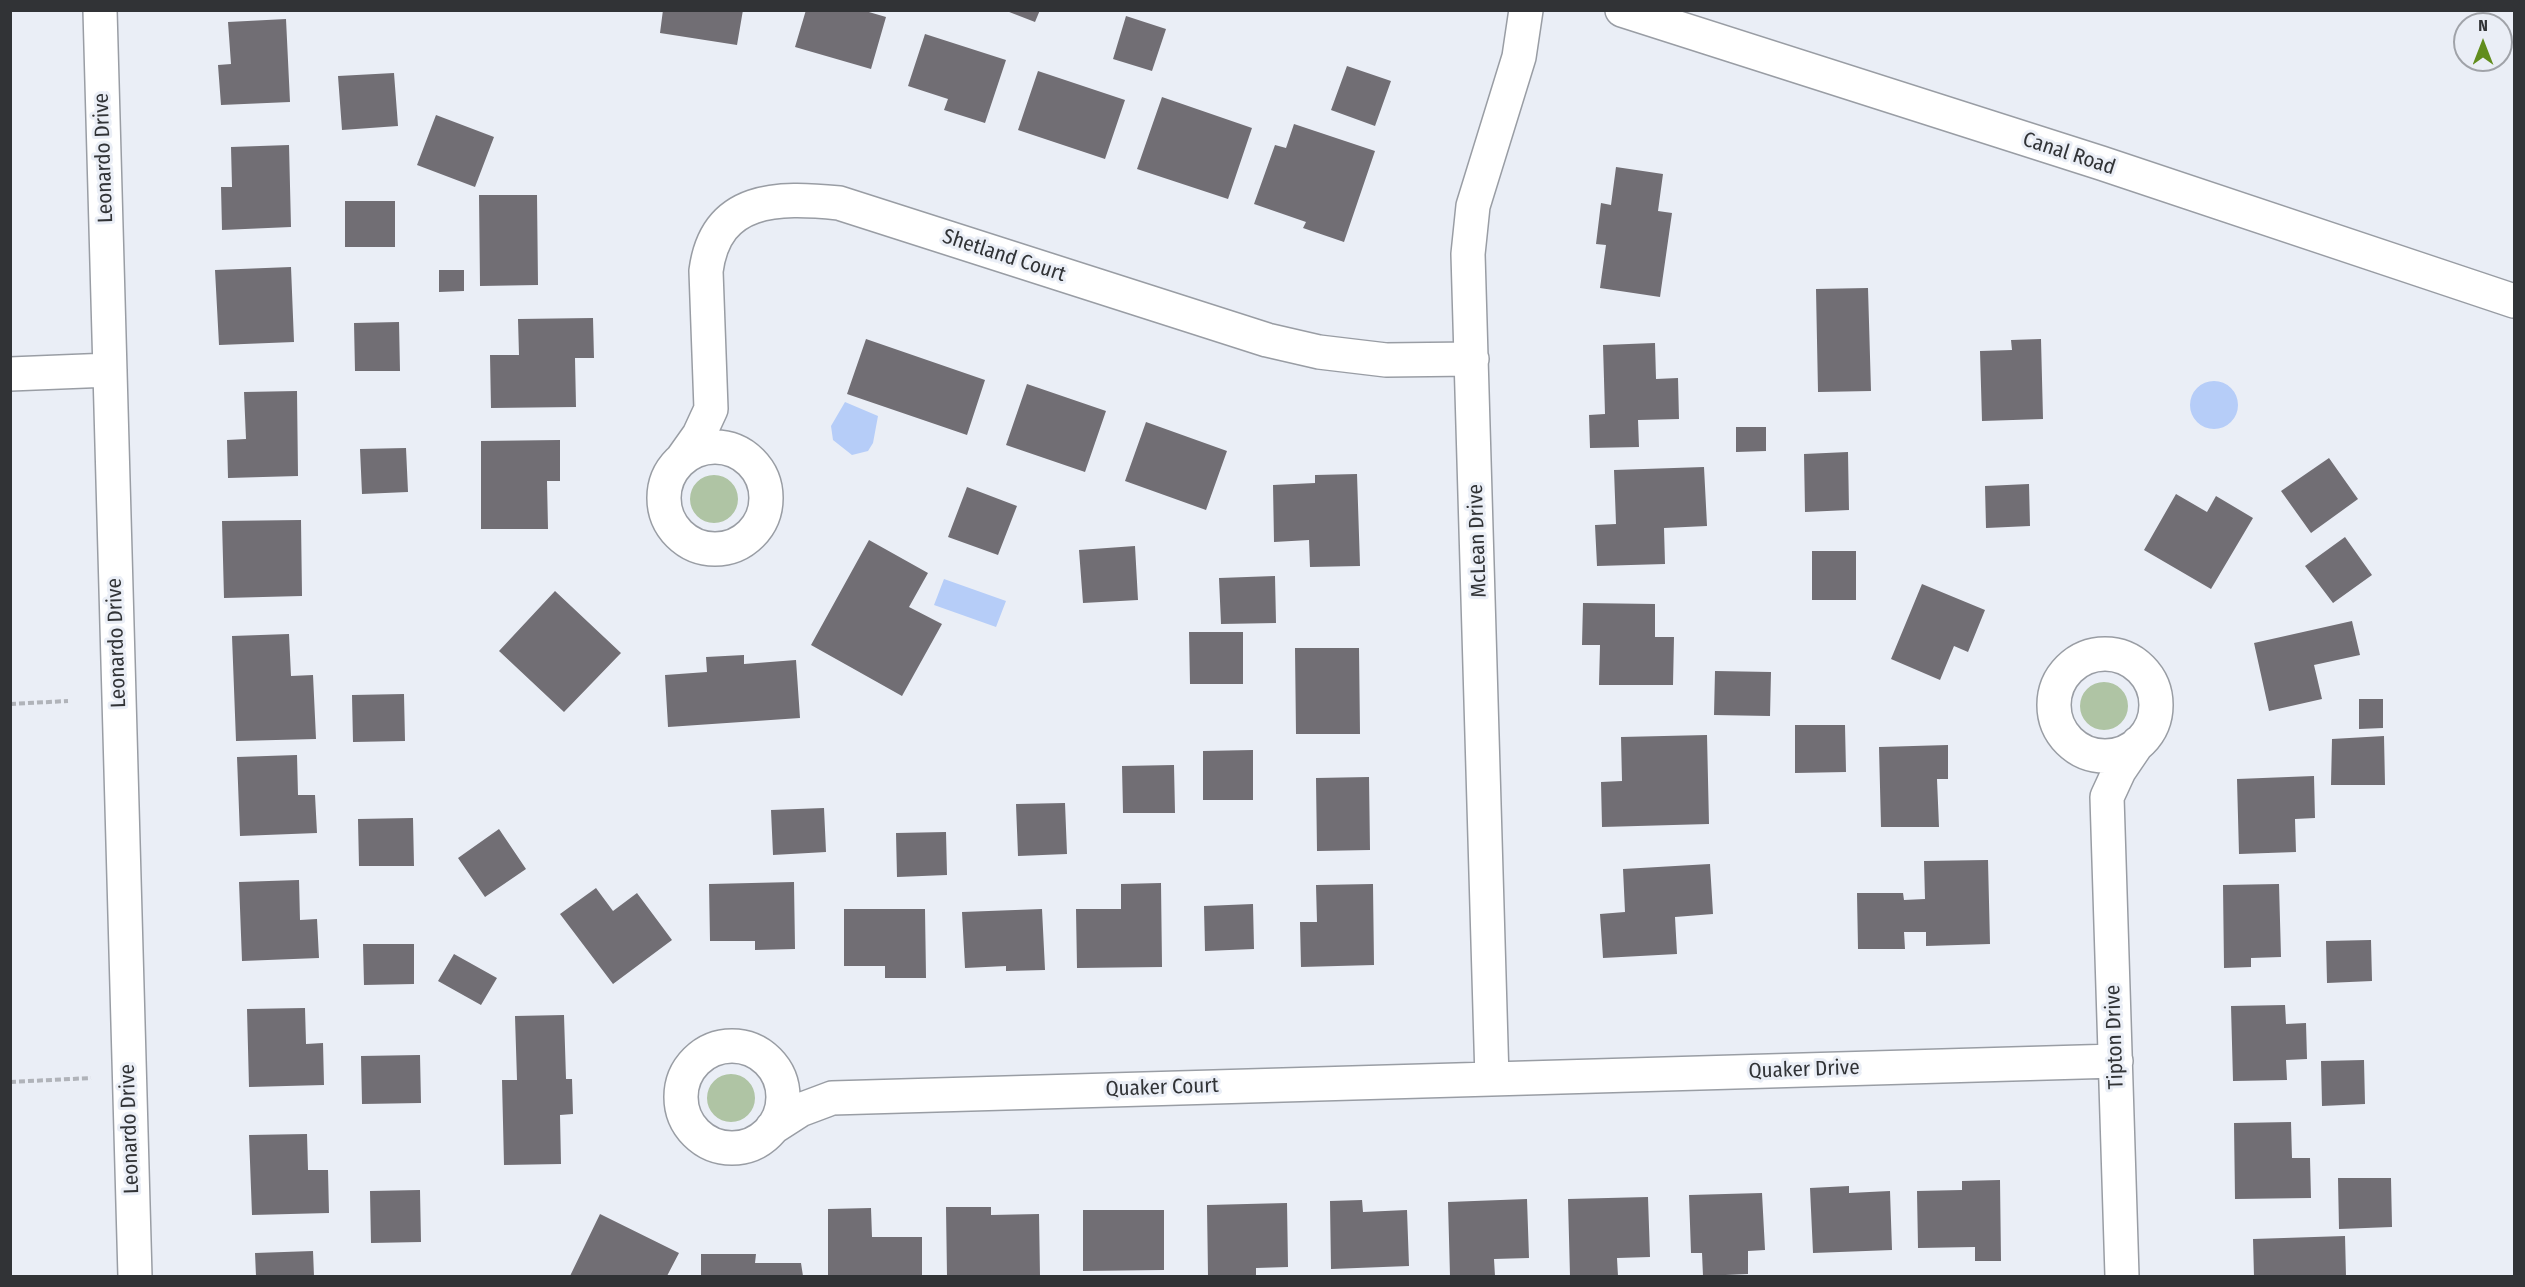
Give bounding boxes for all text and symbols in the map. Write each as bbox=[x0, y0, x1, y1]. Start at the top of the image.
north arrow bbox=[2453, 12, 2513, 72]
text: N bbox=[2478, 16, 2488, 35]
street label: Leonardo Drive bbox=[89, 93, 119, 223]
street label: Canal Road bbox=[2019, 127, 2119, 181]
street label: Shetland Court bbox=[939, 224, 1069, 288]
street label: McLean Drive bbox=[1463, 484, 1493, 598]
street label: Leonardo Drive bbox=[102, 578, 132, 708]
street label: Tipton Drive bbox=[2101, 984, 2129, 1090]
street label: Quaker Drive bbox=[1748, 1055, 1860, 1085]
street label: Leonardo Drive bbox=[115, 1064, 145, 1194]
street label: Quaker Court bbox=[1105, 1073, 1219, 1103]

